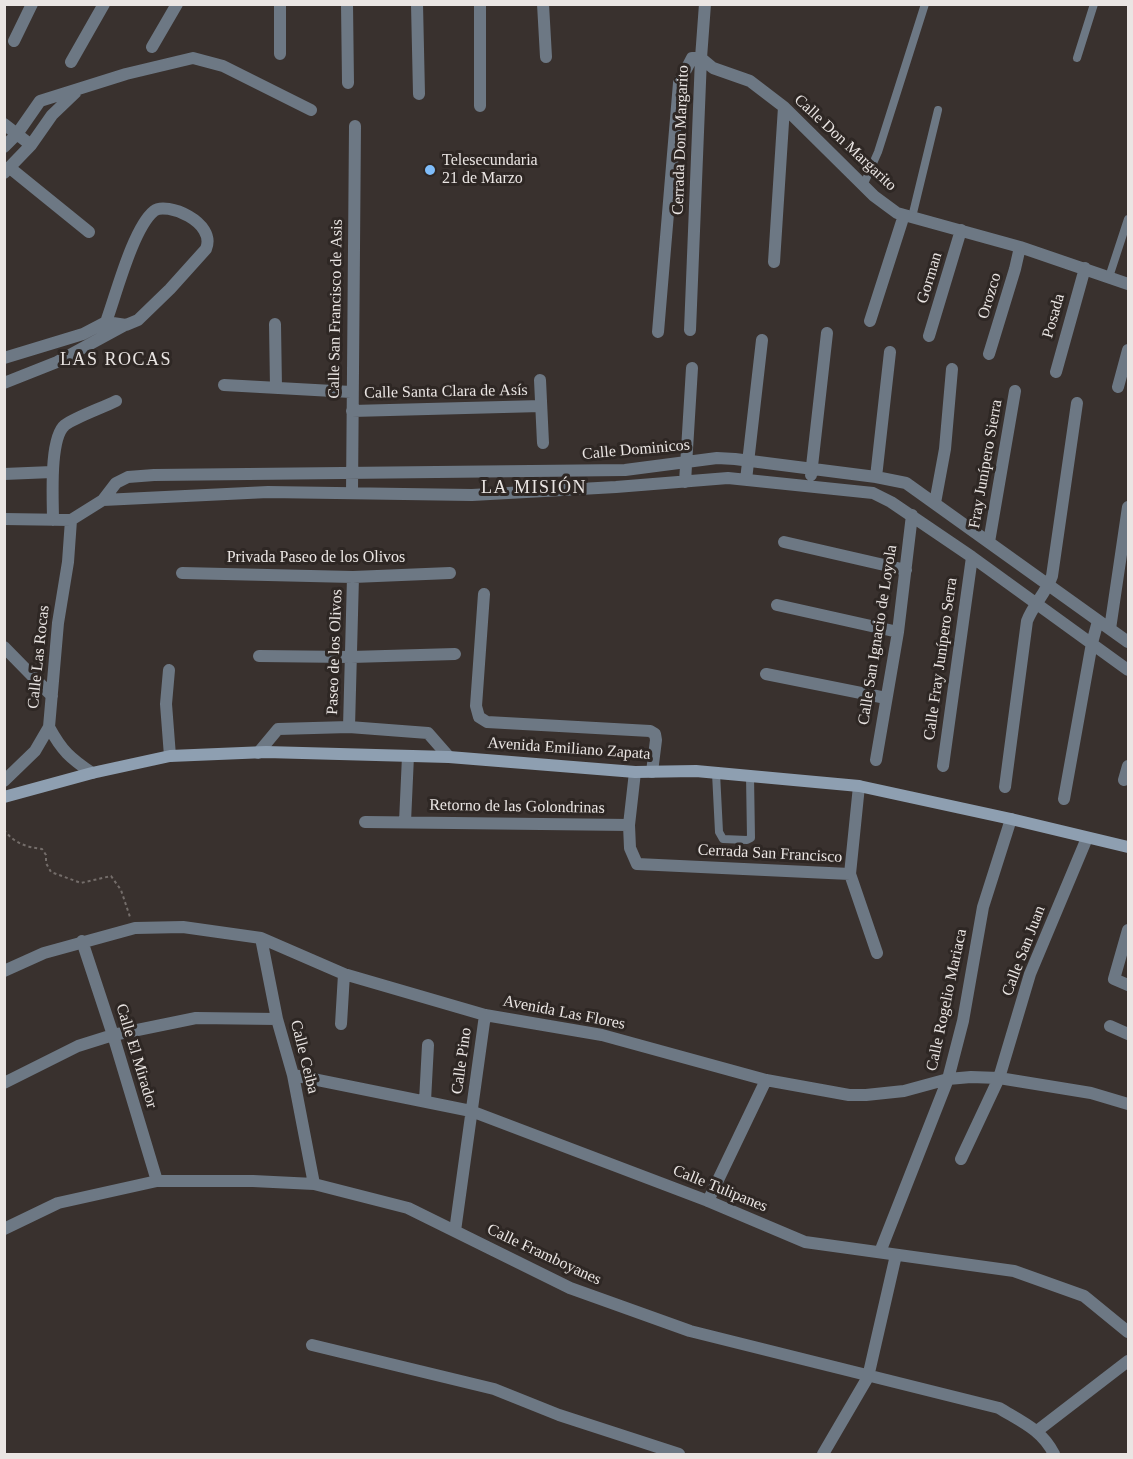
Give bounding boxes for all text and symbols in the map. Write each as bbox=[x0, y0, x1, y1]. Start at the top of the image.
street label: Cerrada Don Margarito bbox=[669, 65, 693, 215]
street label: Calle Don Margarito bbox=[790, 91, 900, 195]
place label: Telesecundaria 21 de Marzo bbox=[442, 151, 538, 189]
marker: Telesecundaria 21 de Marzo bbox=[423, 163, 437, 177]
street label: Calle San Francisco de Asis bbox=[325, 219, 347, 399]
street label: Gorman bbox=[913, 250, 947, 306]
street label: Orozco bbox=[974, 271, 1006, 321]
street label: Posada bbox=[1039, 292, 1069, 340]
district label: LAS ROCAS bbox=[60, 349, 172, 371]
street label: Calle Santa Clara de Asís bbox=[364, 381, 528, 403]
street label: Fray Junípero Sierra bbox=[965, 398, 1007, 530]
street label: Calle Dominicos bbox=[581, 436, 691, 464]
district label: LA MISIÓN bbox=[481, 477, 587, 499]
street label: Calle San Ignacio de Loyola bbox=[854, 544, 902, 726]
street label: Privada Paseo de los Olivos bbox=[227, 548, 405, 568]
street label: Calle Fray Junípero Serra bbox=[920, 576, 962, 742]
street label: Paseo de los Olivos bbox=[323, 589, 347, 715]
street label: Calle Las Rocas bbox=[24, 604, 54, 710]
street label: Avenida Emiliano Zapata bbox=[487, 734, 651, 764]
street label: Retorno de las Golondrinas bbox=[429, 796, 605, 818]
street label: Cerrada San Francisco bbox=[697, 841, 843, 867]
street label: Calle San Juan bbox=[998, 903, 1050, 999]
street label: Calle Rogelio Mariaca bbox=[923, 927, 971, 1073]
street label: Avenida Las Flores bbox=[501, 992, 627, 1034]
street label: Calle El Mirador bbox=[111, 1001, 161, 1111]
street label: Calle Ceiba bbox=[286, 1018, 322, 1096]
street label: Calle Pino bbox=[448, 1026, 476, 1096]
street label: Calle Tulipanes bbox=[670, 1161, 770, 1217]
street label: Calle Framboyanes bbox=[484, 1220, 604, 1290]

